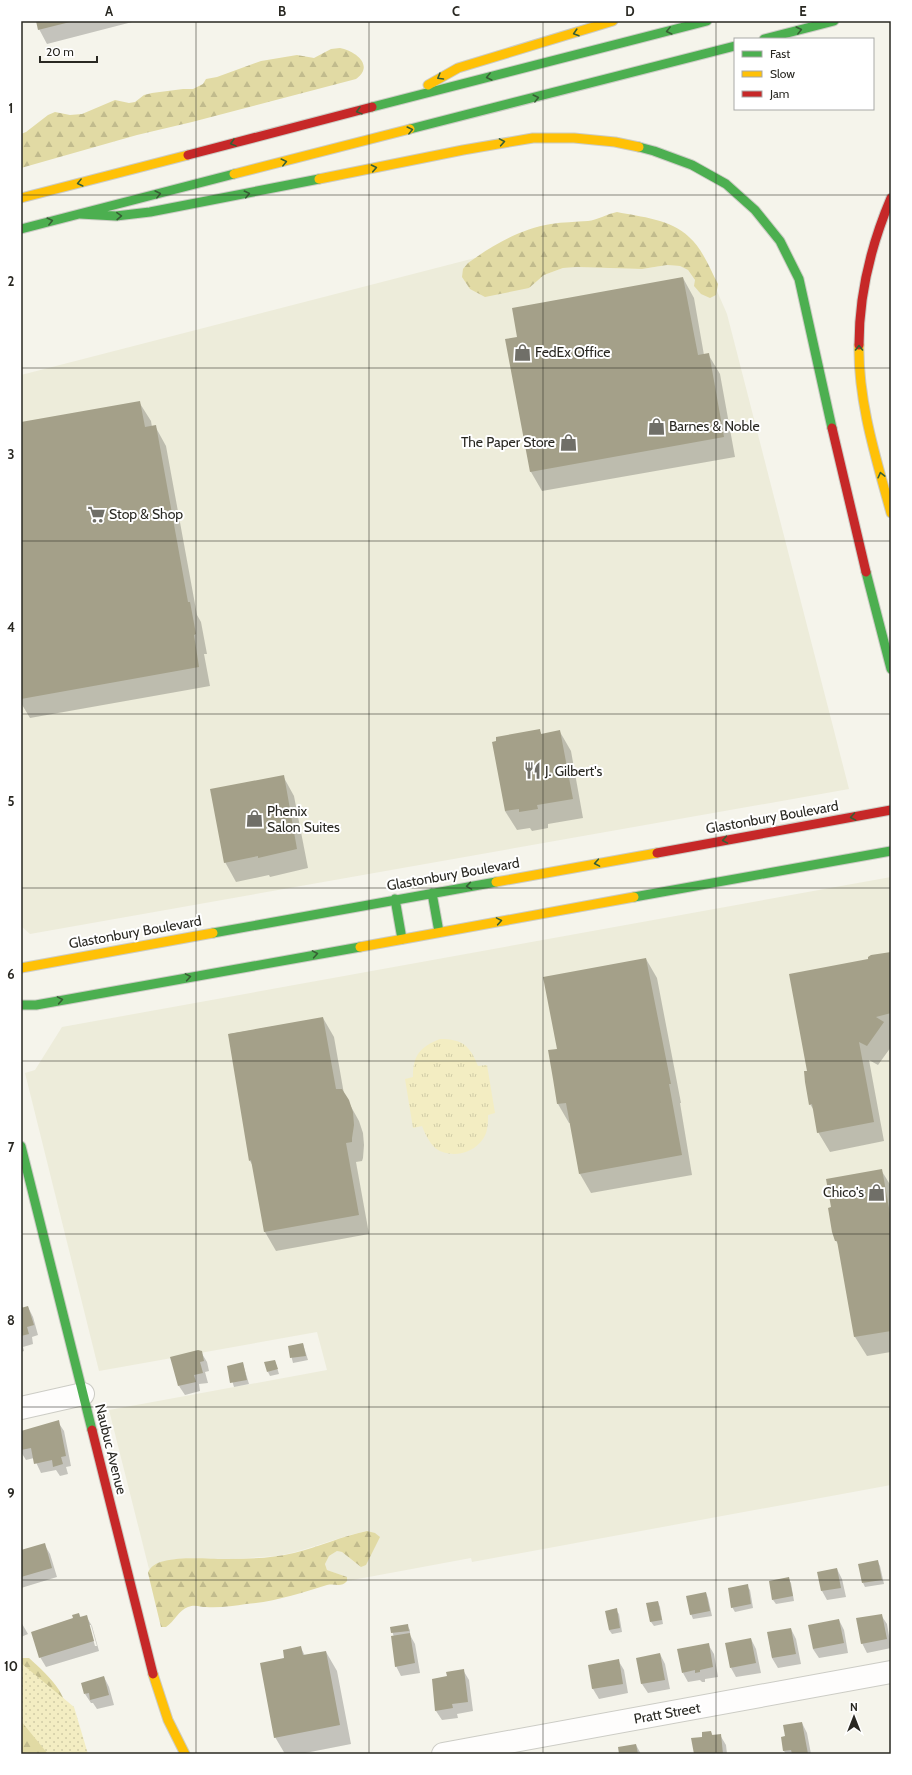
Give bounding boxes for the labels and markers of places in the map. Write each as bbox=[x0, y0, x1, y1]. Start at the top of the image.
shop icon: FedEx Office bbox=[512, 342, 532, 362]
place label: FedEx Office bbox=[535, 343, 610, 361]
shop icon: Barnes & Noble bbox=[646, 416, 666, 436]
place label: Barnes & Noble bbox=[669, 417, 760, 435]
shop icon: The Paper Store bbox=[558, 432, 578, 452]
place label: The Paper Store bbox=[461, 433, 555, 451]
supermarket icon: Stop & Shop bbox=[86, 504, 106, 524]
place label: Stop & Shop bbox=[109, 505, 183, 523]
restaurant icon: J. Gilbert's bbox=[522, 761, 542, 781]
place label: J. Gilbert's bbox=[544, 762, 603, 780]
place label: Phenix Salon Suites bbox=[267, 802, 340, 836]
shop icon: Phenix Salon Suites bbox=[244, 809, 264, 829]
shop icon: Chico's bbox=[867, 1182, 887, 1202]
place label: Chico's bbox=[823, 1183, 864, 1201]

